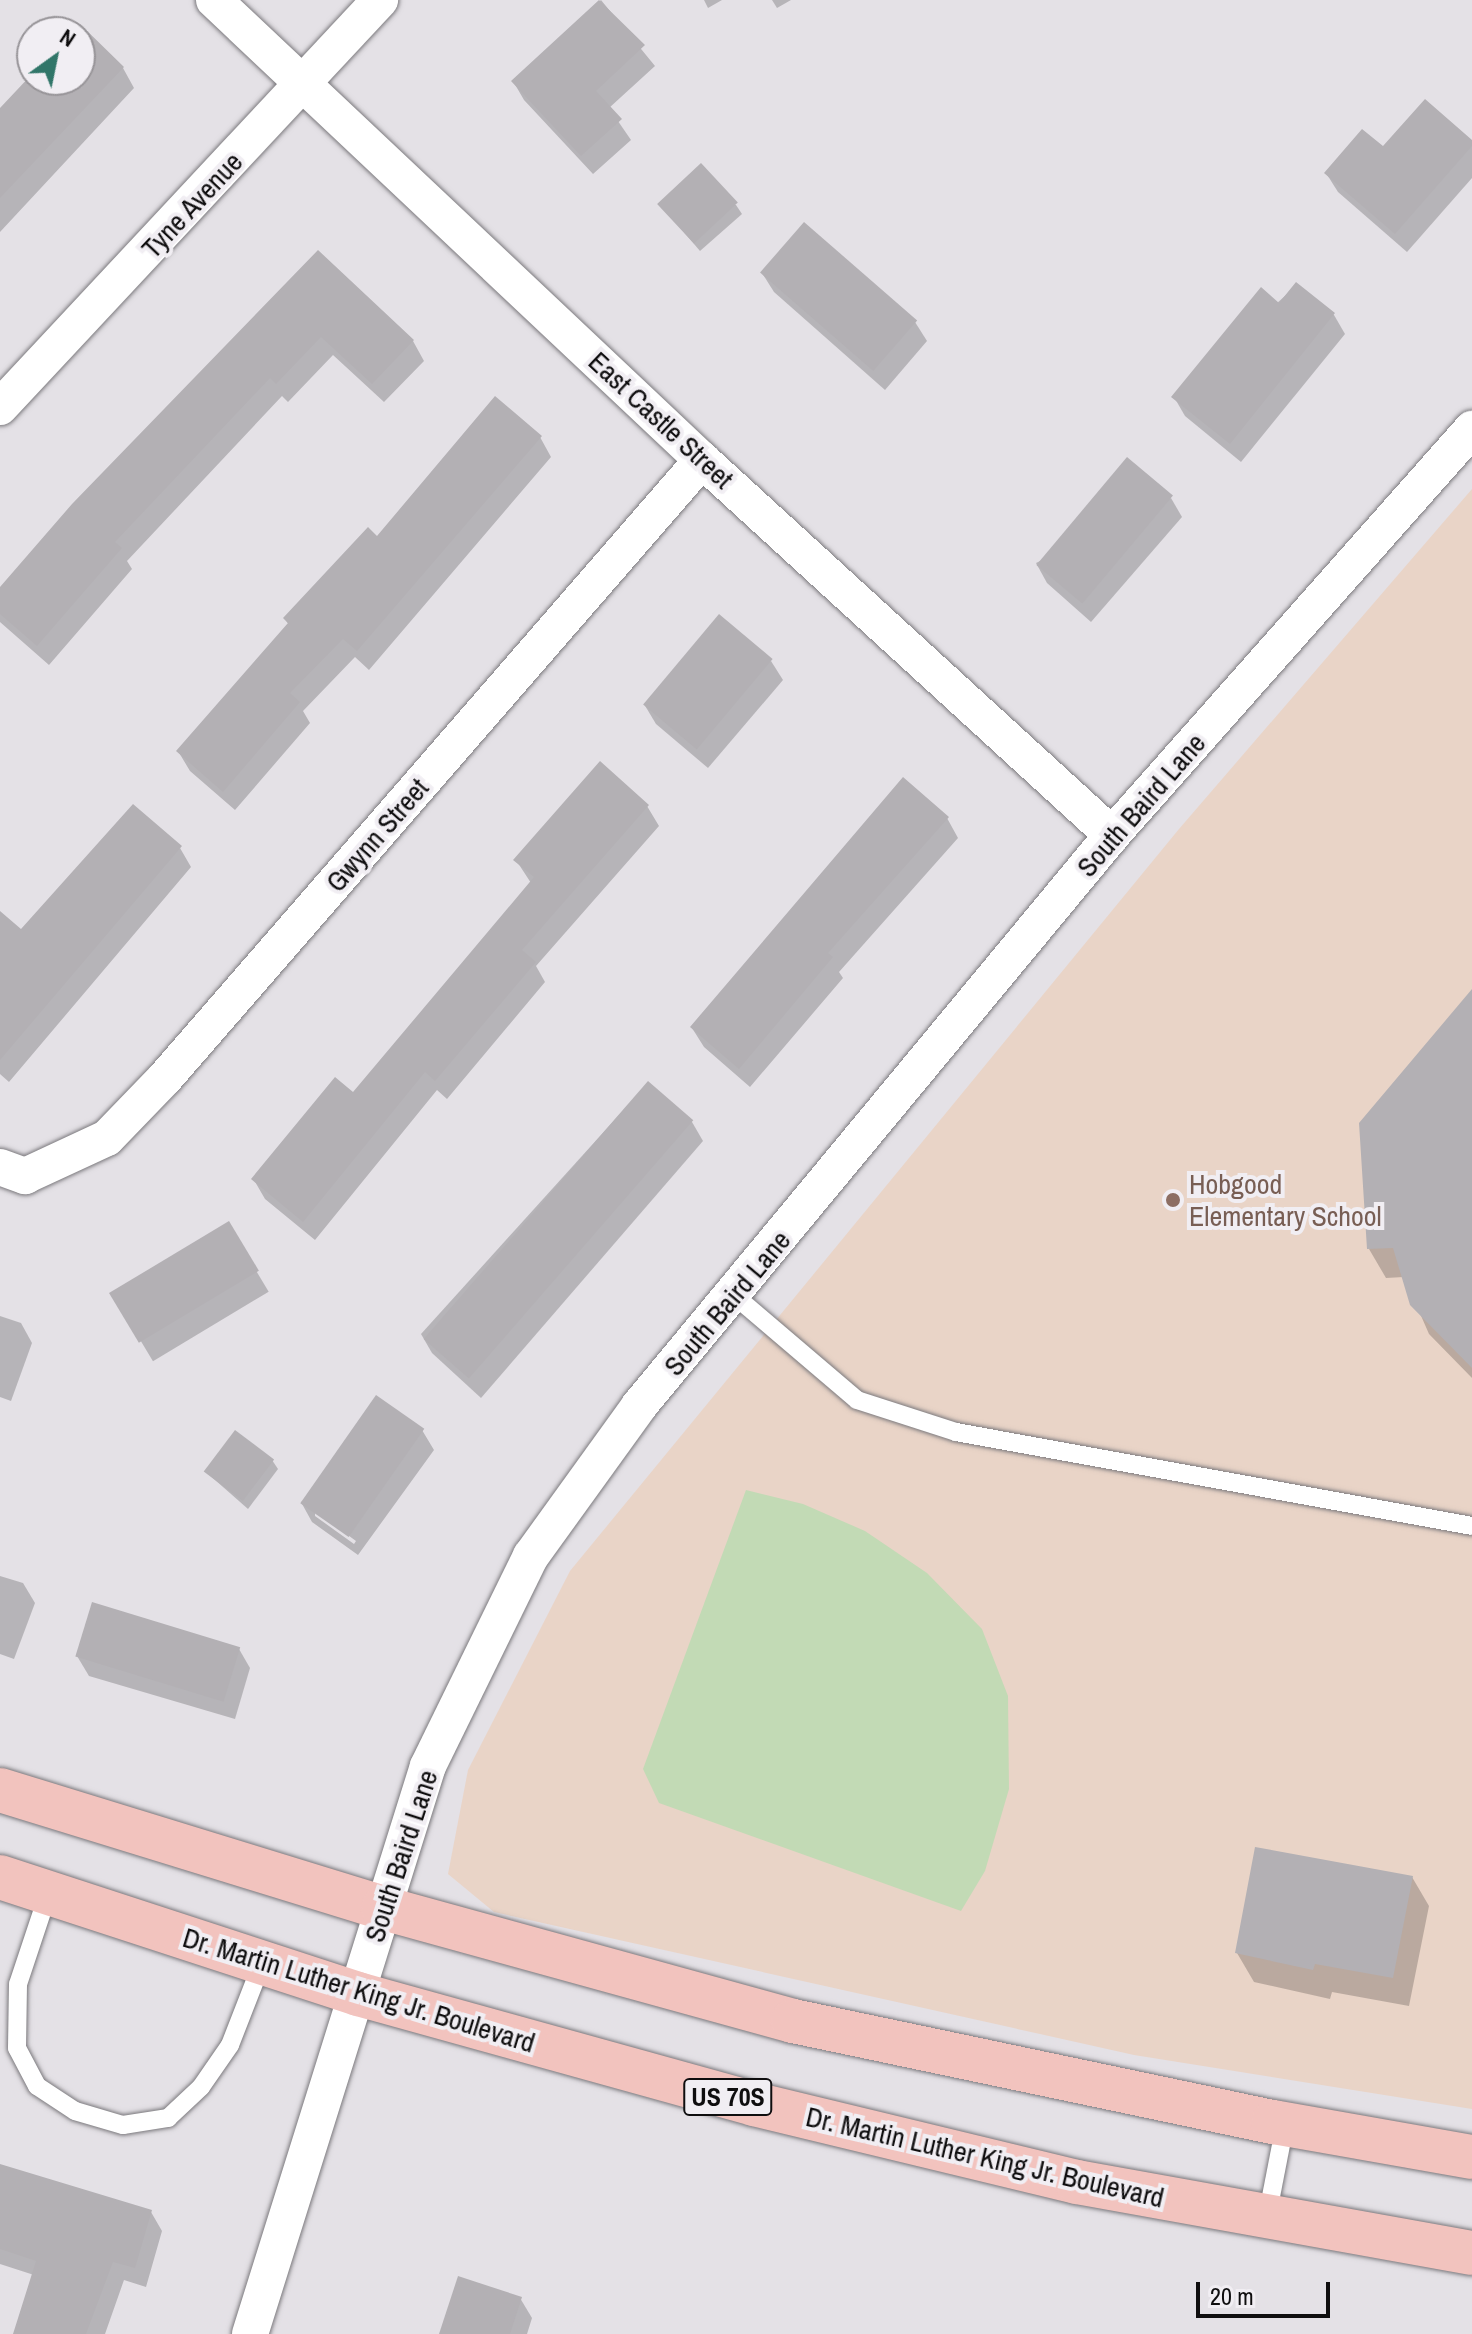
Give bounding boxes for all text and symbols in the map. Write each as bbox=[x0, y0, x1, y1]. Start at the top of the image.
north arrow bbox=[16, 16, 96, 96]
text: N bbox=[54, 21, 82, 54]
street label: Tyne Avenue bbox=[134, 145, 250, 265]
street label: East Castle Street bbox=[582, 345, 740, 495]
street label: South Baird Lane bbox=[1070, 727, 1212, 883]
street label: Gwynn Street bbox=[319, 771, 435, 899]
place label: Hobgood Elementary School bbox=[1189, 1167, 1382, 1233]
marker: Hobgood Elementary School bbox=[1164, 1191, 1182, 1209]
street label: South Baird Lane bbox=[657, 1224, 797, 1382]
street label: South Baird Lane bbox=[357, 1766, 445, 1946]
street label: Dr. Martin Luther King Jr. Boulevard bbox=[179, 1920, 539, 2060]
road number: US 70S bbox=[682, 2075, 774, 2119]
street label: Dr. Martin Luther King Jr. Boulevard bbox=[803, 2099, 1167, 2215]
scale bar bbox=[1200, 2266, 1334, 2316]
text: 20 m bbox=[1210, 2280, 1254, 2312]

